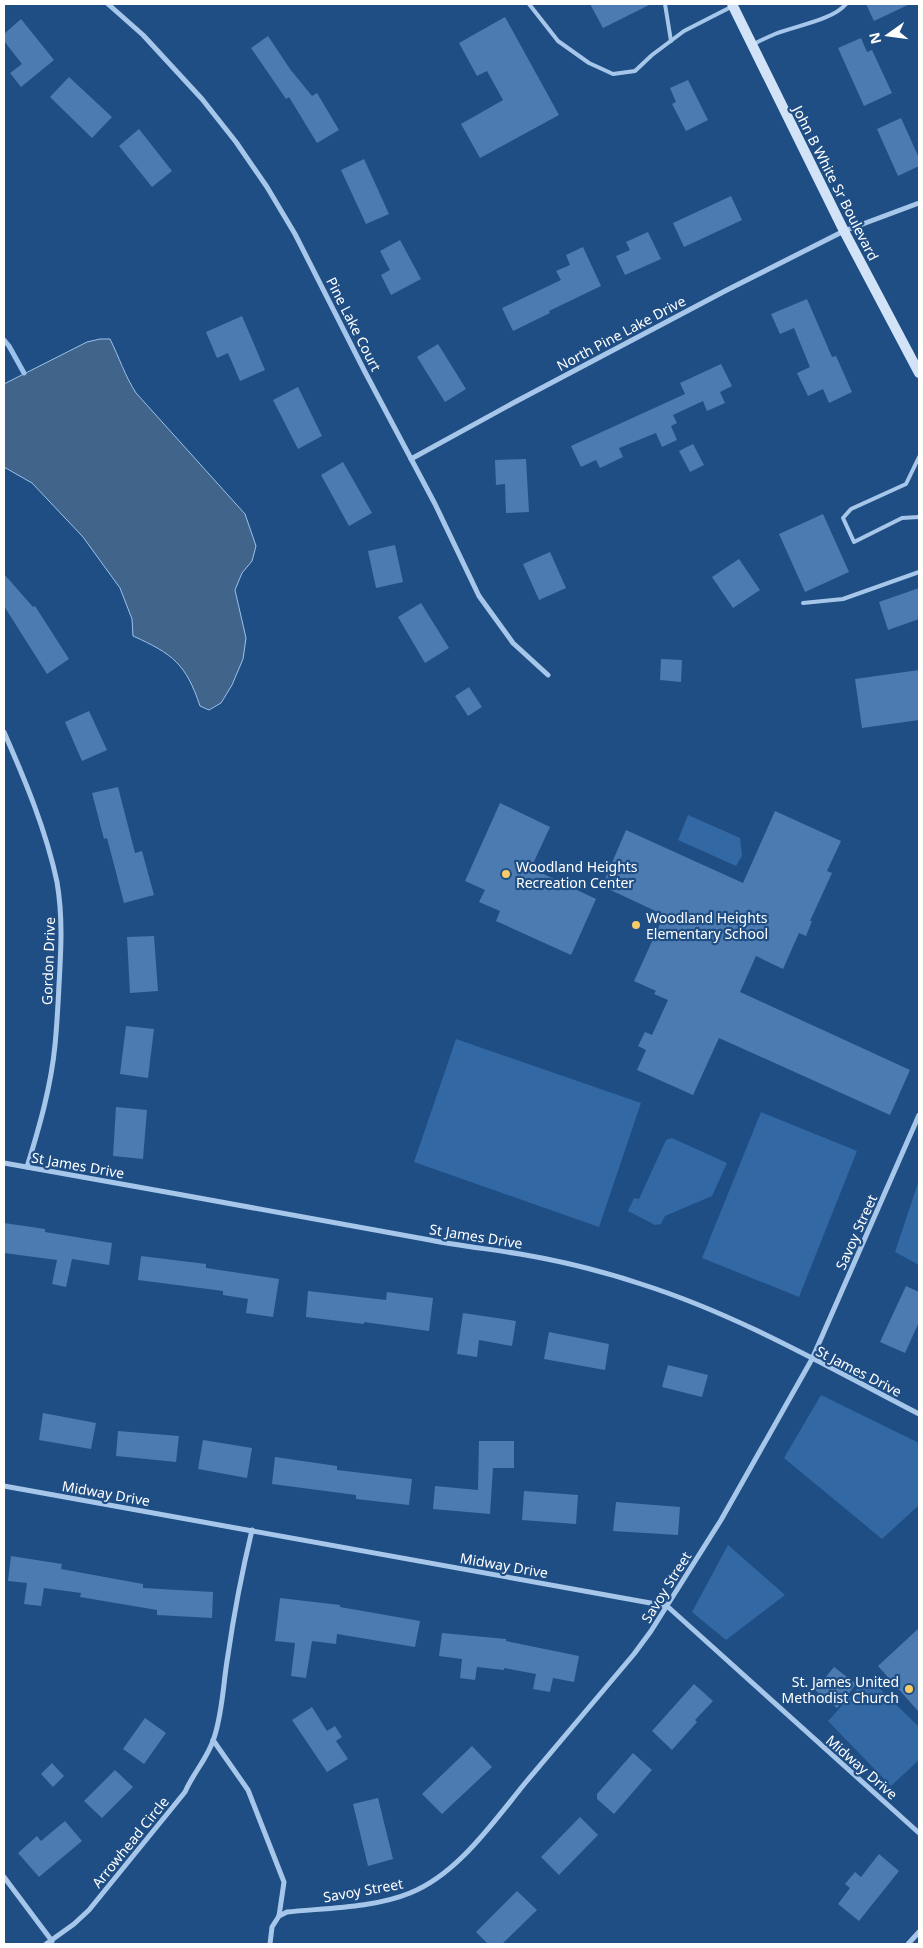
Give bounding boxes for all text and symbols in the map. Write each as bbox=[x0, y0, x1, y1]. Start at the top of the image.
north arrow bbox=[863, 10, 913, 60]
text: N bbox=[864, 30, 885, 46]
street label: John B White Sr Boulevard bbox=[788, 101, 883, 264]
street label: Pine Lake Court bbox=[322, 274, 386, 374]
street label: North Pine Lake Drive bbox=[553, 291, 689, 375]
place label: Woodland Heights Recreation Center bbox=[516, 857, 638, 892]
marker: Woodland Heights Recreation Center bbox=[500, 868, 512, 880]
place label: Woodland Heights Elementary School bbox=[646, 908, 768, 943]
street label: Gordon Drive bbox=[37, 917, 59, 1005]
marker: Woodland Heights Elementary School bbox=[630, 919, 642, 931]
street label: St James Drive bbox=[30, 1147, 126, 1183]
street label: Savoy Street bbox=[831, 1191, 881, 1273]
street label: St James Drive bbox=[428, 1219, 524, 1253]
street label: St James Drive bbox=[813, 1341, 905, 1401]
street label: Midway Drive bbox=[60, 1476, 152, 1510]
street label: Midway Drive bbox=[458, 1548, 550, 1582]
street label: Savoy Street bbox=[637, 1548, 695, 1626]
place label: St. James United Methodist Church bbox=[782, 1672, 899, 1707]
marker: St. James United Methodist Church bbox=[903, 1683, 915, 1695]
street label: Midway Drive bbox=[822, 1731, 902, 1803]
street label: Arrowhead Circle bbox=[87, 1792, 173, 1892]
street label: Savoy Street bbox=[322, 1874, 404, 1906]

